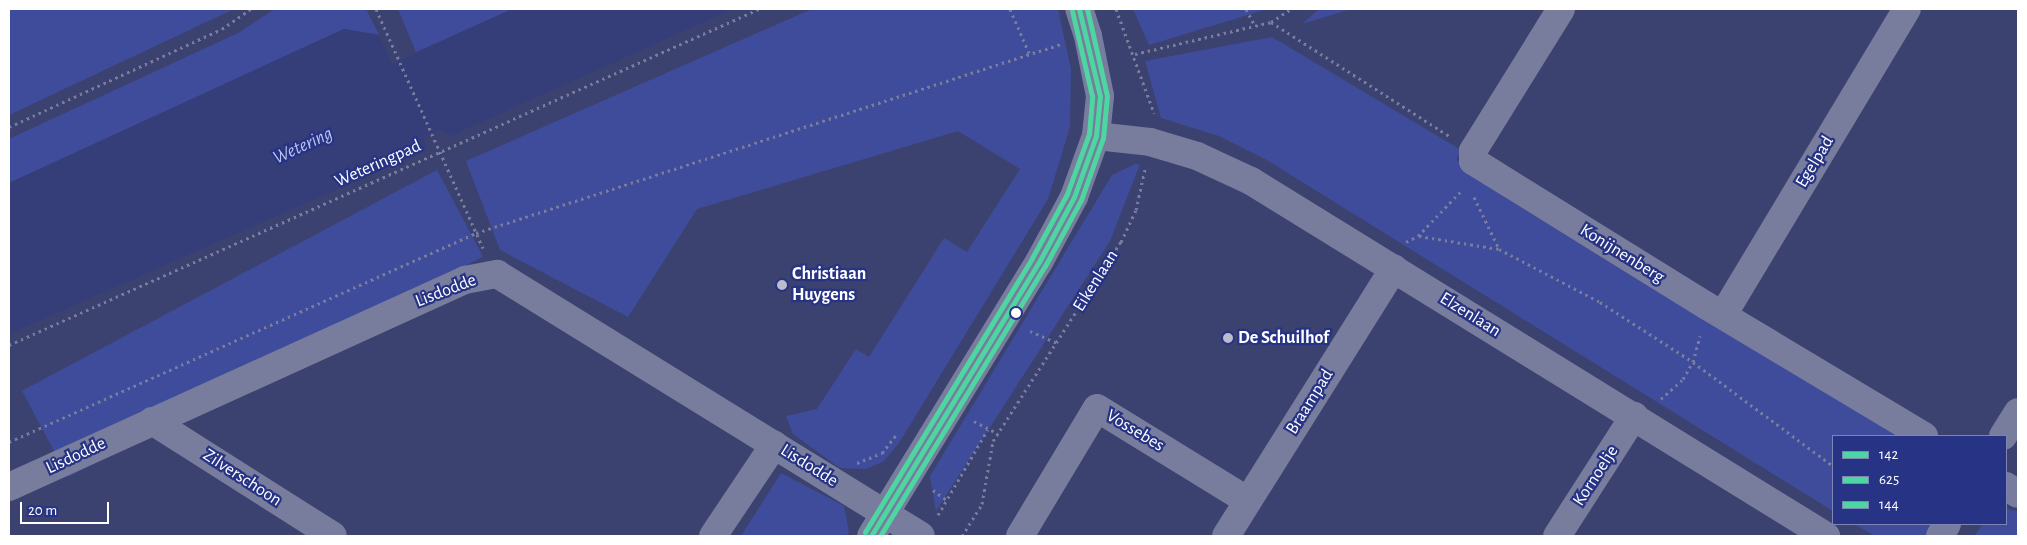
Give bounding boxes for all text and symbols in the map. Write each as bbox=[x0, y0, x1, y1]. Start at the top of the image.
water label: Wetering bbox=[270, 122, 336, 170]
street label: Egelpad bbox=[1791, 132, 1839, 192]
street label: Weteringpad bbox=[331, 135, 425, 193]
street label: Konijnenberg bbox=[1576, 220, 1668, 288]
street label: Eikenlaan bbox=[1069, 246, 1123, 316]
place label: Christiaan Huygens bbox=[792, 264, 866, 306]
street label: Lisdodde bbox=[412, 270, 480, 312]
marker: Christiaan Huygens bbox=[776, 279, 788, 291]
street label: Elzenlaan bbox=[1435, 288, 1505, 342]
unlabelled marker bbox=[1011, 308, 1021, 318]
place label: De Schuilhof bbox=[1238, 327, 1329, 349]
marker: De Schuilhof bbox=[1222, 332, 1234, 344]
street label: Braampad bbox=[1282, 365, 1338, 439]
street label: Vossebes bbox=[1102, 405, 1168, 457]
street label: Lisdodde bbox=[43, 433, 109, 479]
legend bbox=[1832, 435, 2007, 525]
street label: Lisdodde bbox=[776, 440, 842, 492]
street label: Kornoelje bbox=[1568, 442, 1624, 510]
street label: Zilverschoon bbox=[199, 445, 285, 511]
text: 142 bbox=[1879, 447, 1898, 462]
text: 625 bbox=[1879, 472, 1899, 487]
scale bar bbox=[22, 492, 111, 524]
text: 144 bbox=[1879, 497, 1899, 512]
text: 20 m bbox=[28, 503, 57, 518]

